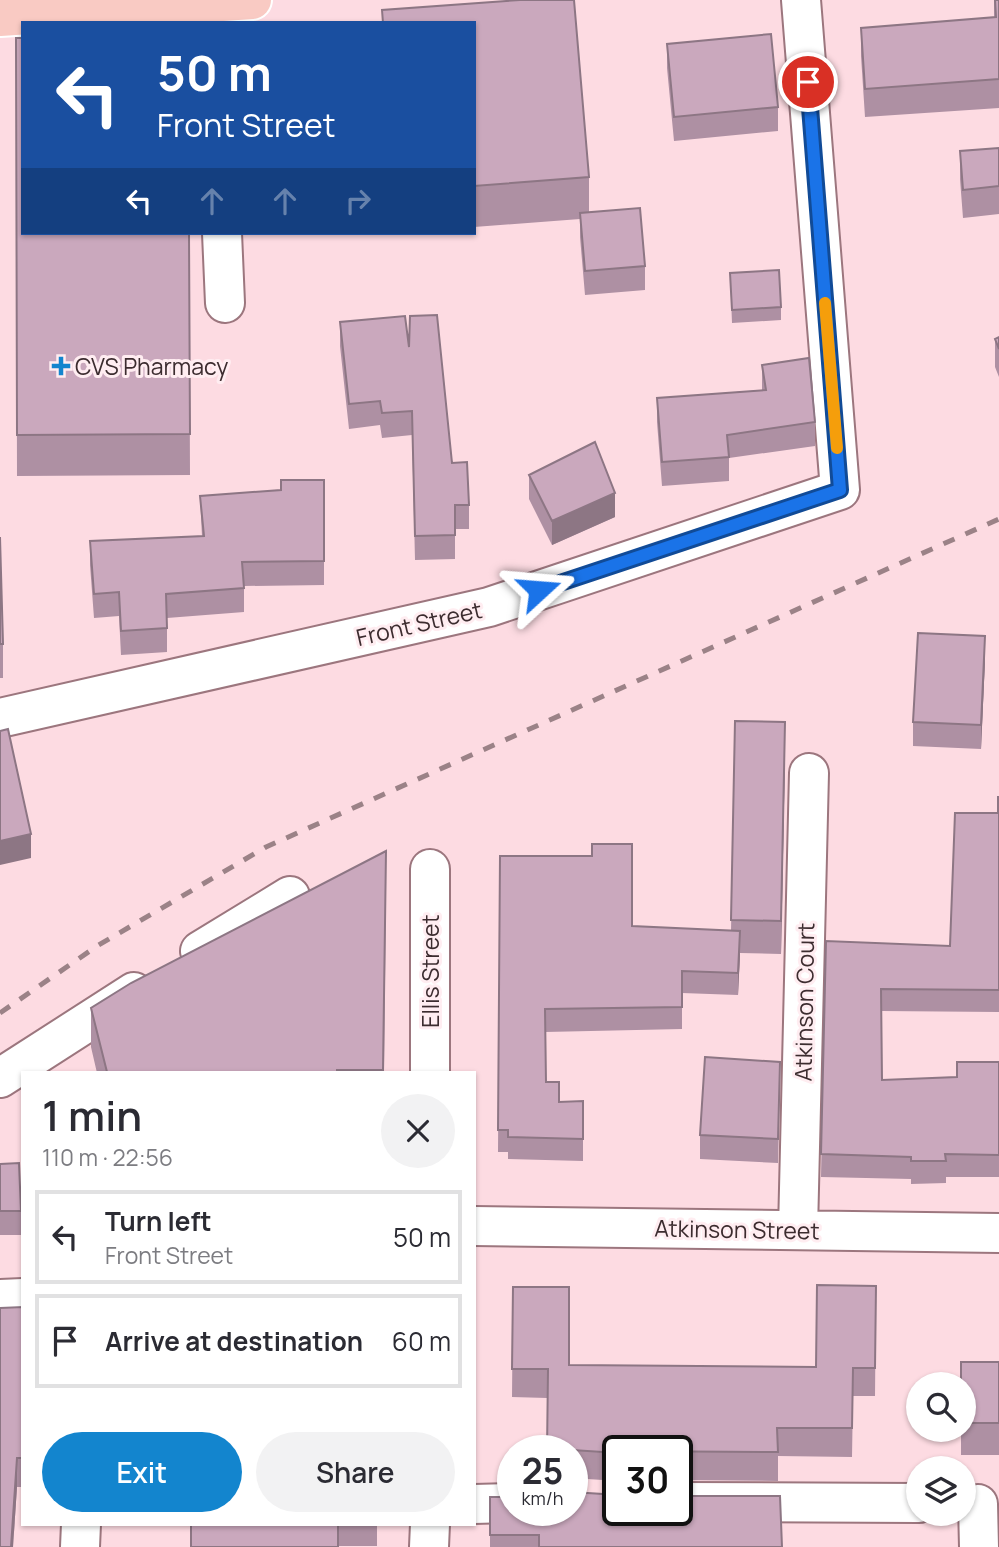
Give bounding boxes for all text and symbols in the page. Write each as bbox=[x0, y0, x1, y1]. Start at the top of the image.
text: 50 m bbox=[157, 39, 272, 106]
icon: left bbox=[42, 49, 133, 140]
pin bbox=[778, 52, 838, 112]
icon: arrive bbox=[789, 63, 827, 101]
text: Front Street bbox=[157, 103, 335, 147]
icon: left bbox=[120, 182, 158, 220]
icon: ahead bbox=[193, 182, 231, 220]
icon: ahead bbox=[266, 182, 304, 220]
icon: right bbox=[339, 182, 377, 220]
place label: CVS Pharmacy bbox=[75, 350, 229, 382]
marker: CVS Pharmacy bbox=[53, 358, 69, 374]
position arrow bbox=[502, 553, 576, 627]
street label: Front Street bbox=[353, 593, 485, 653]
street label: Ellis Street bbox=[414, 914, 446, 1028]
street label: Atkinson Court bbox=[787, 922, 821, 1082]
text: 1 min bbox=[42, 1086, 142, 1144]
button: close bbox=[381, 1094, 455, 1168]
text: 110 m · 22:56 bbox=[42, 1141, 173, 1173]
text: Turn left bbox=[105, 1203, 212, 1239]
street label: Atkinson Street bbox=[654, 1212, 820, 1246]
icon: left bbox=[46, 1218, 84, 1256]
text: 50 m bbox=[393, 1219, 451, 1255]
text: Front Street bbox=[105, 1239, 233, 1271]
icon: arrive bbox=[46, 1322, 84, 1360]
text: Arrive at destination bbox=[105, 1323, 363, 1359]
text: 60 m bbox=[392, 1323, 451, 1359]
map controls bbox=[906, 1372, 976, 1526]
button: search bbox=[906, 1372, 976, 1442]
button: Exit bbox=[42, 1432, 242, 1512]
button: Share bbox=[256, 1432, 455, 1512]
speed limit sign: 30 bbox=[602, 1435, 693, 1526]
text: 25 bbox=[522, 1447, 563, 1495]
button: layers bbox=[906, 1456, 976, 1526]
text: km/h bbox=[522, 1486, 563, 1510]

